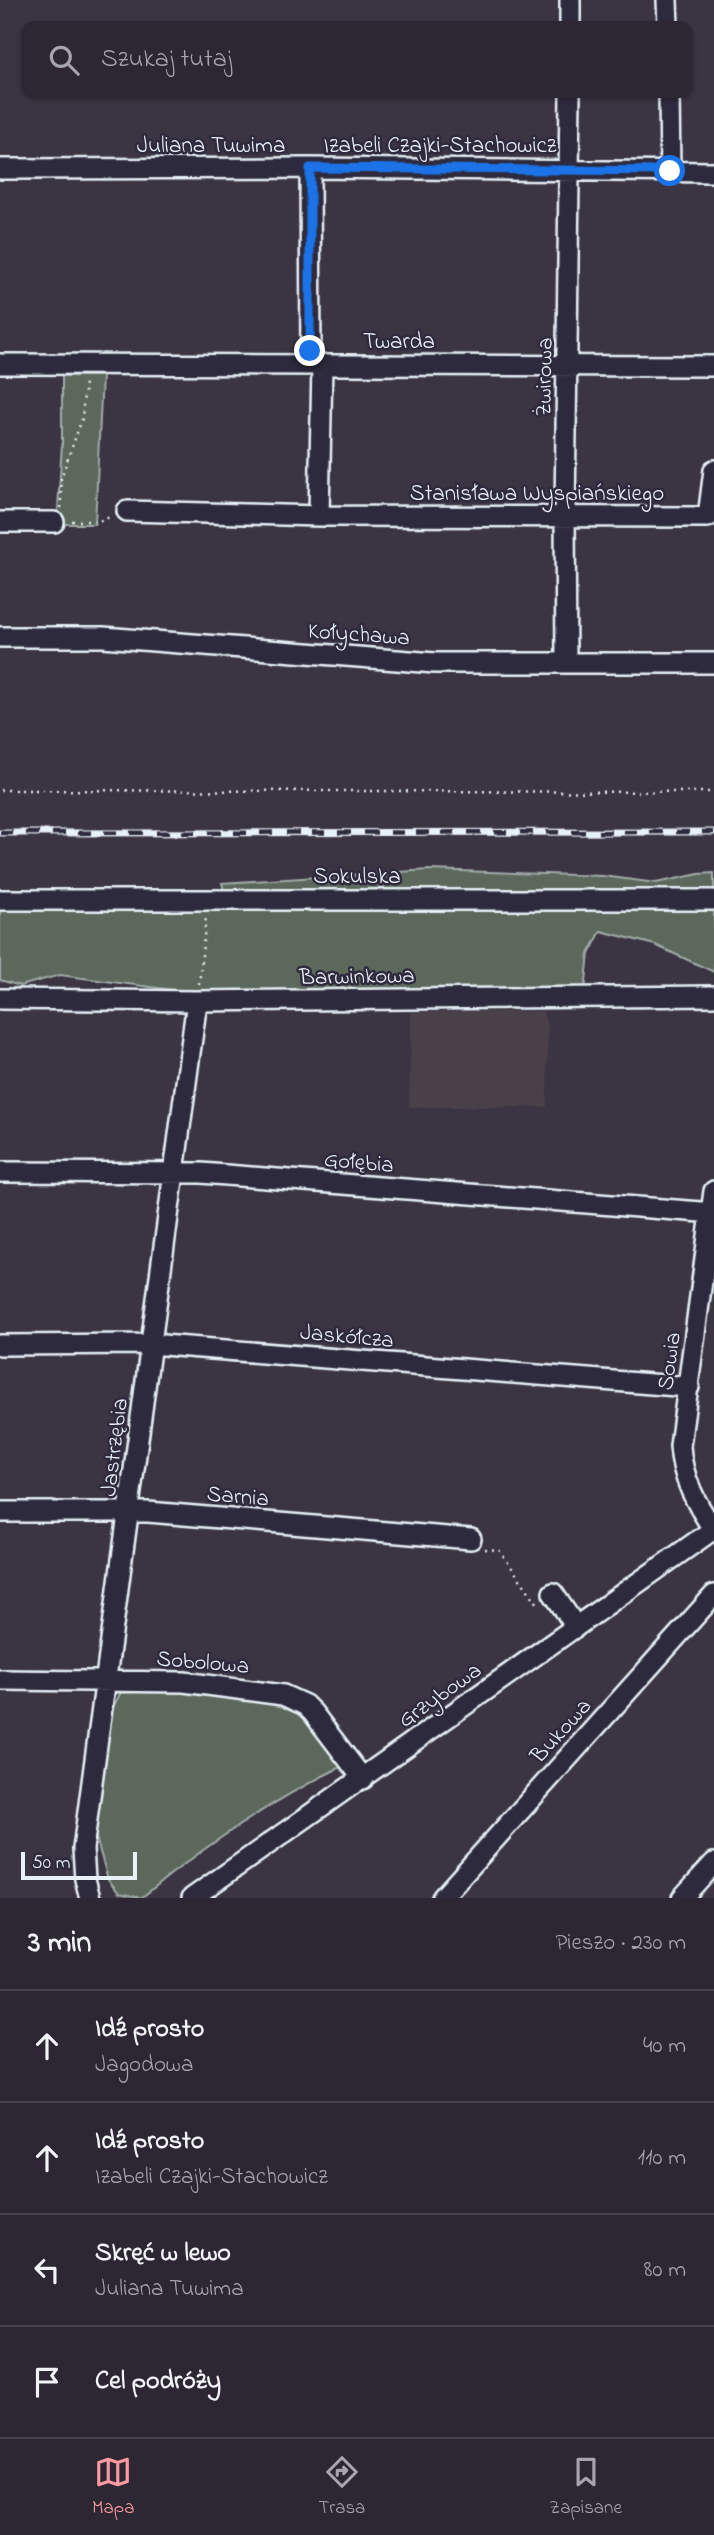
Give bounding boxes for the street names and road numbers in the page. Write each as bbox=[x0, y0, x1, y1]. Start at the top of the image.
street label: Juliana Tuwima bbox=[137, 130, 285, 163]
street label: Izabeli Czajki-Stachowicz bbox=[324, 130, 557, 163]
street label: Twarda bbox=[363, 326, 435, 359]
street label: Żwirowa bbox=[528, 337, 563, 417]
street label: Stanisława Wyspiańskiego bbox=[410, 478, 664, 513]
street label: Kołychawa bbox=[307, 615, 411, 658]
street label: Sokulska bbox=[313, 861, 401, 894]
street label: Barwinkowa bbox=[298, 960, 415, 995]
street label: Gołębia bbox=[323, 1144, 395, 1183]
street label: Jaskółcza bbox=[298, 1317, 395, 1358]
street label: Sowia bbox=[650, 1330, 691, 1393]
street label: Jastrzębia bbox=[93, 1396, 138, 1498]
street label: Sarnia bbox=[205, 1478, 270, 1517]
street label: Sobolowa bbox=[155, 1643, 250, 1684]
street label: Grzybowa bbox=[392, 1655, 490, 1739]
street label: Bukowa bbox=[523, 1692, 600, 1772]

